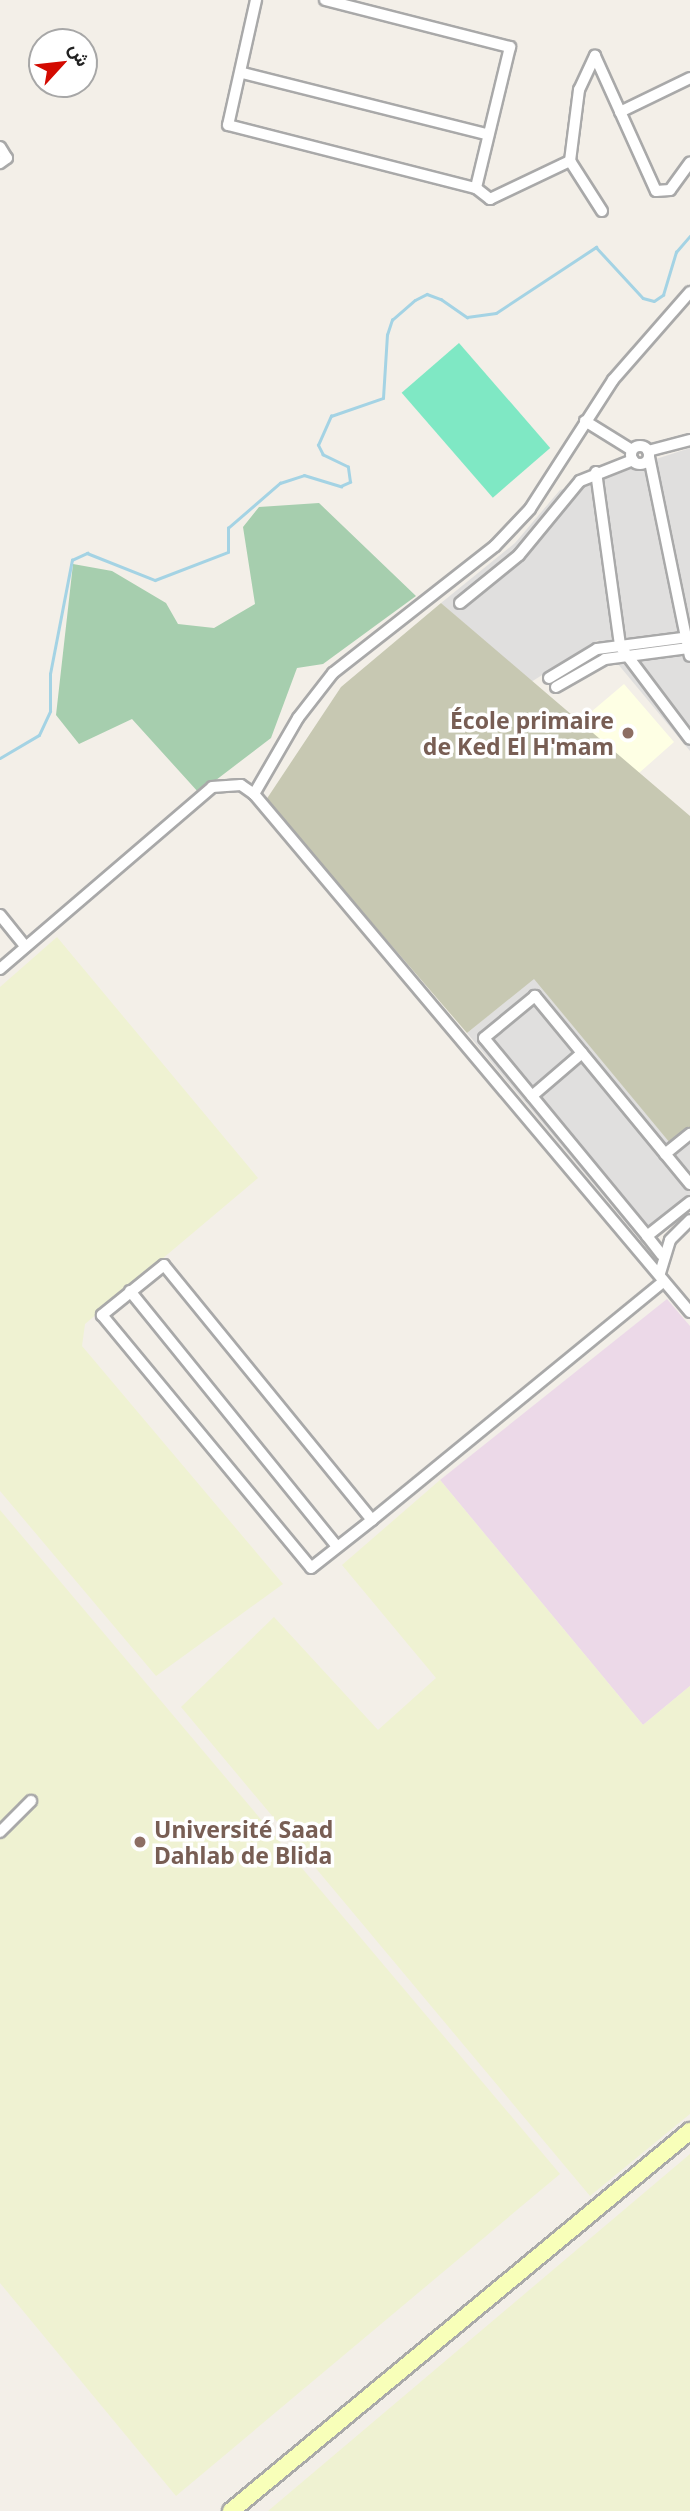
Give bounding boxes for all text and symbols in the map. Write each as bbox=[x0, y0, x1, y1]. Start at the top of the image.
north arrow bbox=[28, 28, 98, 98]
text: ش bbox=[63, 38, 97, 70]
place label: École primaire de Ked El H'mam bbox=[423, 706, 614, 760]
marker: École primaire de Ked El H'mam bbox=[620, 725, 636, 741]
place label: Université Saad Dahlab de Blida bbox=[154, 1815, 333, 1869]
marker: Université Saad Dahlab de Blida bbox=[132, 1834, 148, 1850]

